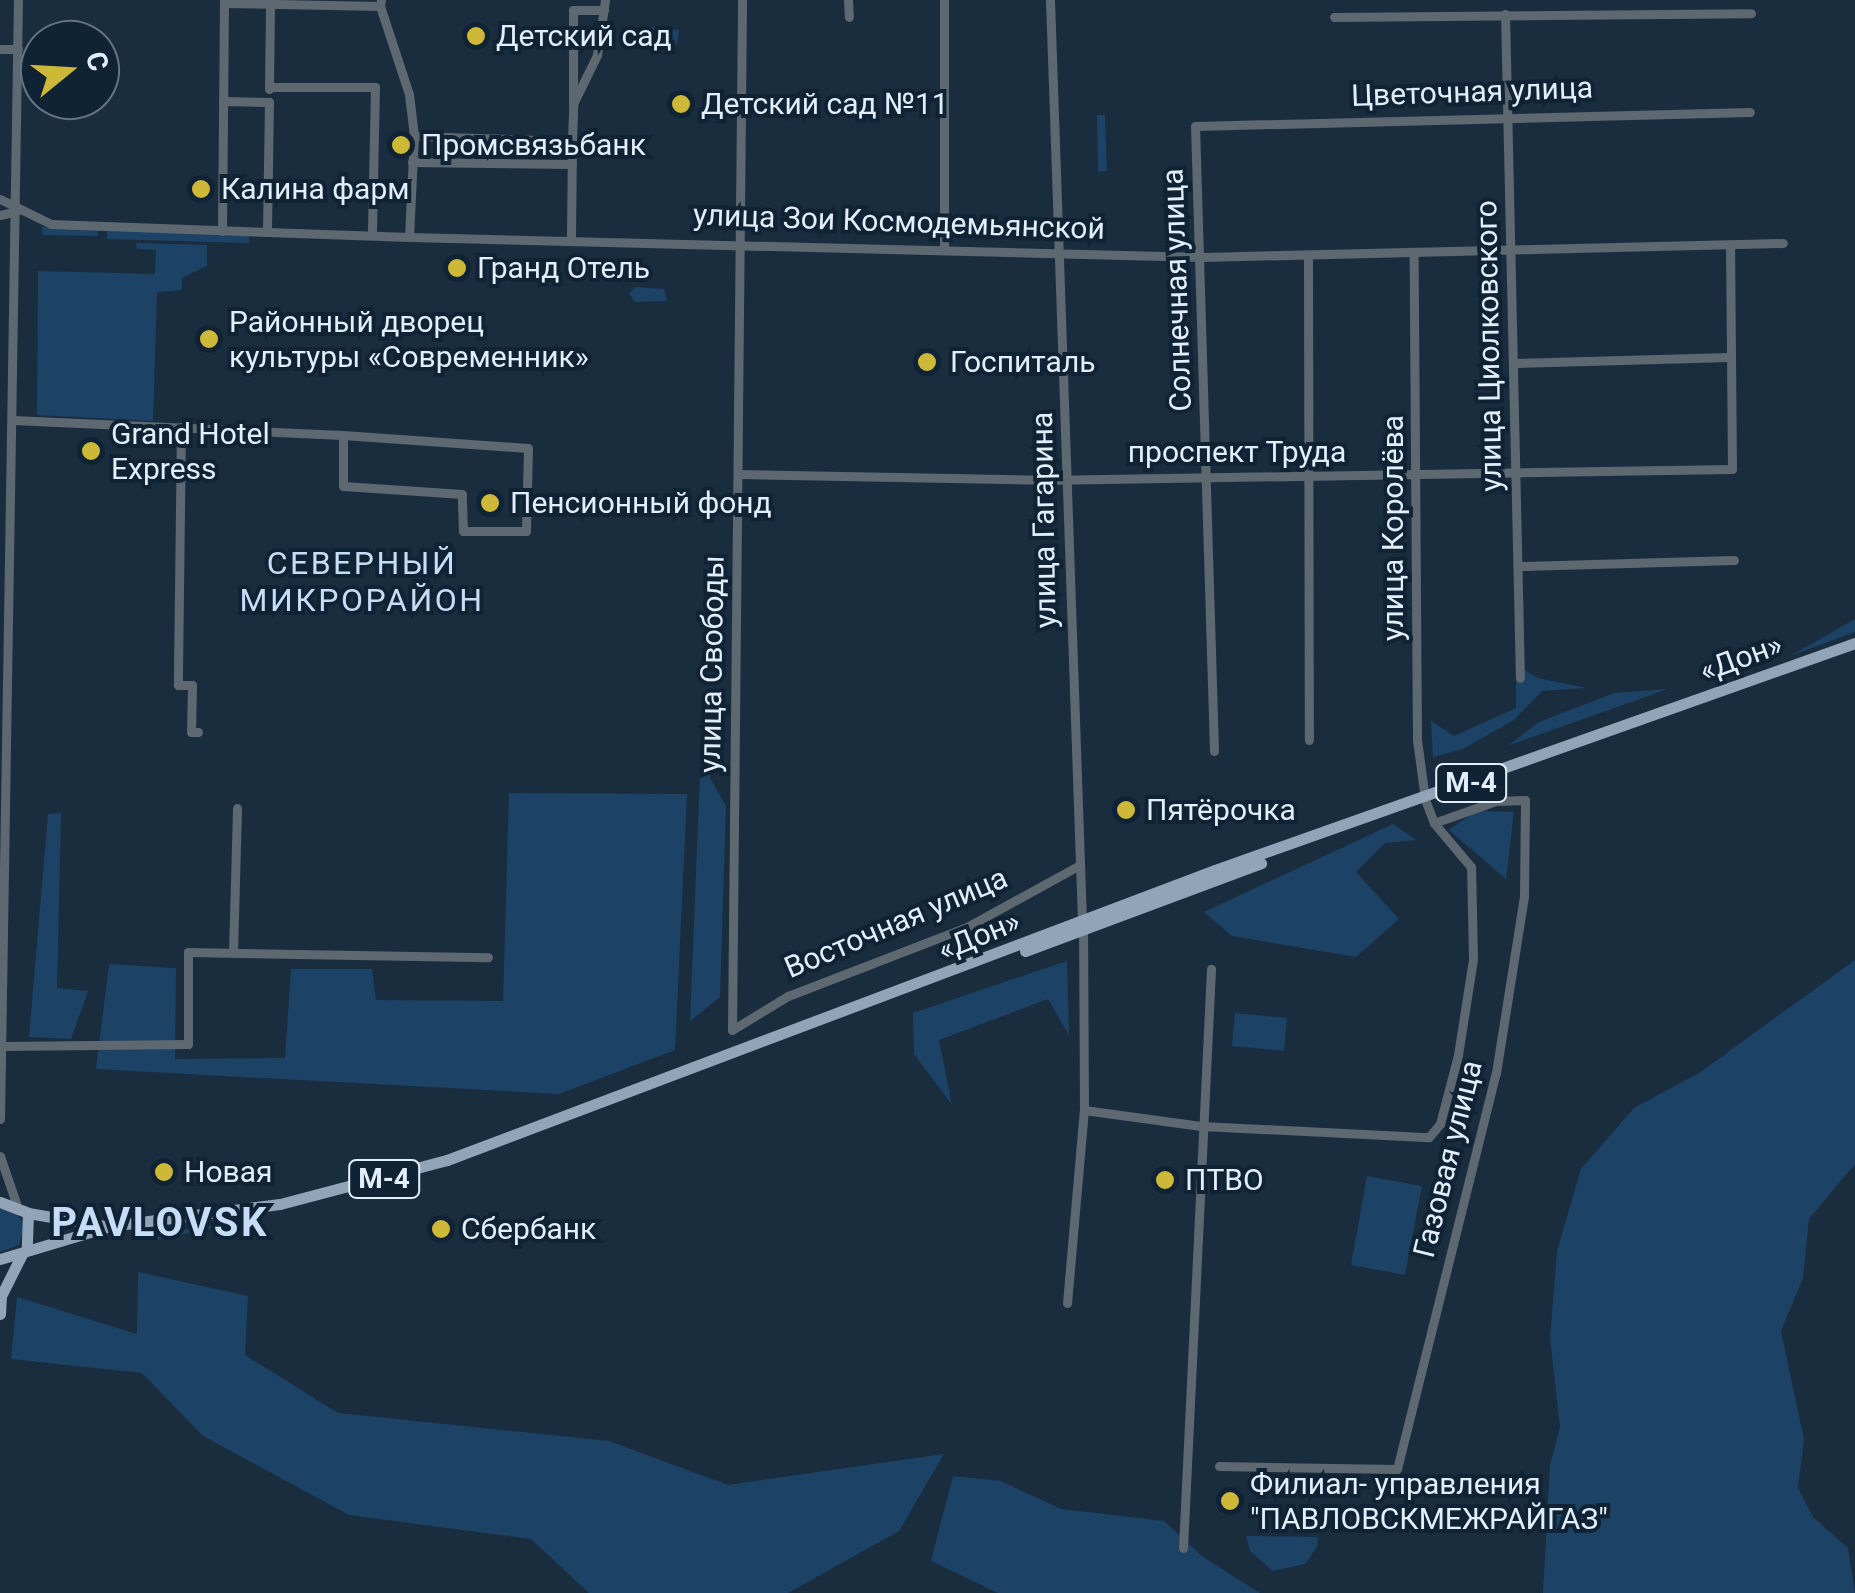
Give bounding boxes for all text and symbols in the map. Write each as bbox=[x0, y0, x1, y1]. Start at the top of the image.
place label: Детский сад bbox=[496, 18, 672, 54]
north arrow bbox=[20, 20, 120, 120]
marker: Детский сад bbox=[465, 25, 487, 47]
text: С bbox=[79, 47, 116, 75]
street label: Цветочная улица bbox=[1350, 70, 1594, 114]
place label: Детский сад №11 bbox=[701, 86, 949, 122]
marker: Детский сад №11 bbox=[670, 93, 692, 115]
place label: Промсвязьбанк bbox=[421, 127, 646, 163]
marker: Промсвязьбанк bbox=[390, 134, 412, 156]
street label: Солнечная улица bbox=[1155, 168, 1199, 412]
place label: Калина фарм bbox=[221, 171, 409, 207]
marker: Калина фарм bbox=[190, 178, 212, 200]
street label: улица Зои Космодемьянской bbox=[693, 197, 1105, 247]
street label: улица Циолковского bbox=[1468, 200, 1510, 492]
place label: Гранд Отель bbox=[477, 250, 650, 286]
marker: Гранд Отель bbox=[446, 257, 468, 279]
place label: Районный дворец культуры «Современник» bbox=[229, 304, 589, 374]
marker: Районный дворец культуры «Современник» bbox=[198, 328, 220, 350]
place label: Госпиталь bbox=[950, 344, 1096, 380]
marker: Госпиталь bbox=[914, 349, 940, 375]
street label: улица Гагарина bbox=[1024, 412, 1064, 628]
street label: улица Королёва bbox=[1375, 415, 1411, 641]
place label: Grand Hotel Express bbox=[111, 416, 270, 486]
street label: проспект Труда bbox=[1127, 434, 1347, 470]
marker: Grand Hotel Express bbox=[80, 440, 102, 462]
place label: Пенсионный фонд bbox=[510, 485, 772, 521]
marker: Пенсионный фонд bbox=[479, 492, 501, 514]
district label: СЕВЕРНЫЙ МИКРОРАЙОН bbox=[239, 545, 485, 620]
street label: улица Свободы bbox=[692, 555, 732, 773]
street label: «Дон» bbox=[1695, 627, 1787, 689]
road number: М-4 bbox=[1434, 760, 1508, 806]
place label: Пятёрочка bbox=[1146, 792, 1296, 828]
marker: Пятёрочка bbox=[1115, 799, 1137, 821]
street label: Восточная улица bbox=[779, 860, 1013, 986]
street label: «Дон» bbox=[933, 903, 1025, 969]
street label: Газовая улица bbox=[1406, 1057, 1490, 1261]
place label: Новая bbox=[184, 1154, 272, 1190]
road number: М-4 bbox=[346, 1156, 422, 1202]
marker: Новая bbox=[153, 1161, 175, 1183]
place label: ПТВО bbox=[1185, 1162, 1264, 1198]
marker: ПТВО bbox=[1154, 1169, 1176, 1191]
district label: PAVLOVSK bbox=[51, 1199, 269, 1247]
place label: Сбербанк bbox=[461, 1211, 596, 1247]
marker: Сбербанк bbox=[430, 1218, 452, 1240]
place label: Филиал- управления "ПАВЛОВСКМЕЖРАЙГАЗ" bbox=[1250, 1466, 1608, 1536]
marker: Филиал- управления "ПАВЛОВСКМЕЖРАЙГАЗ" bbox=[1219, 1490, 1241, 1512]

